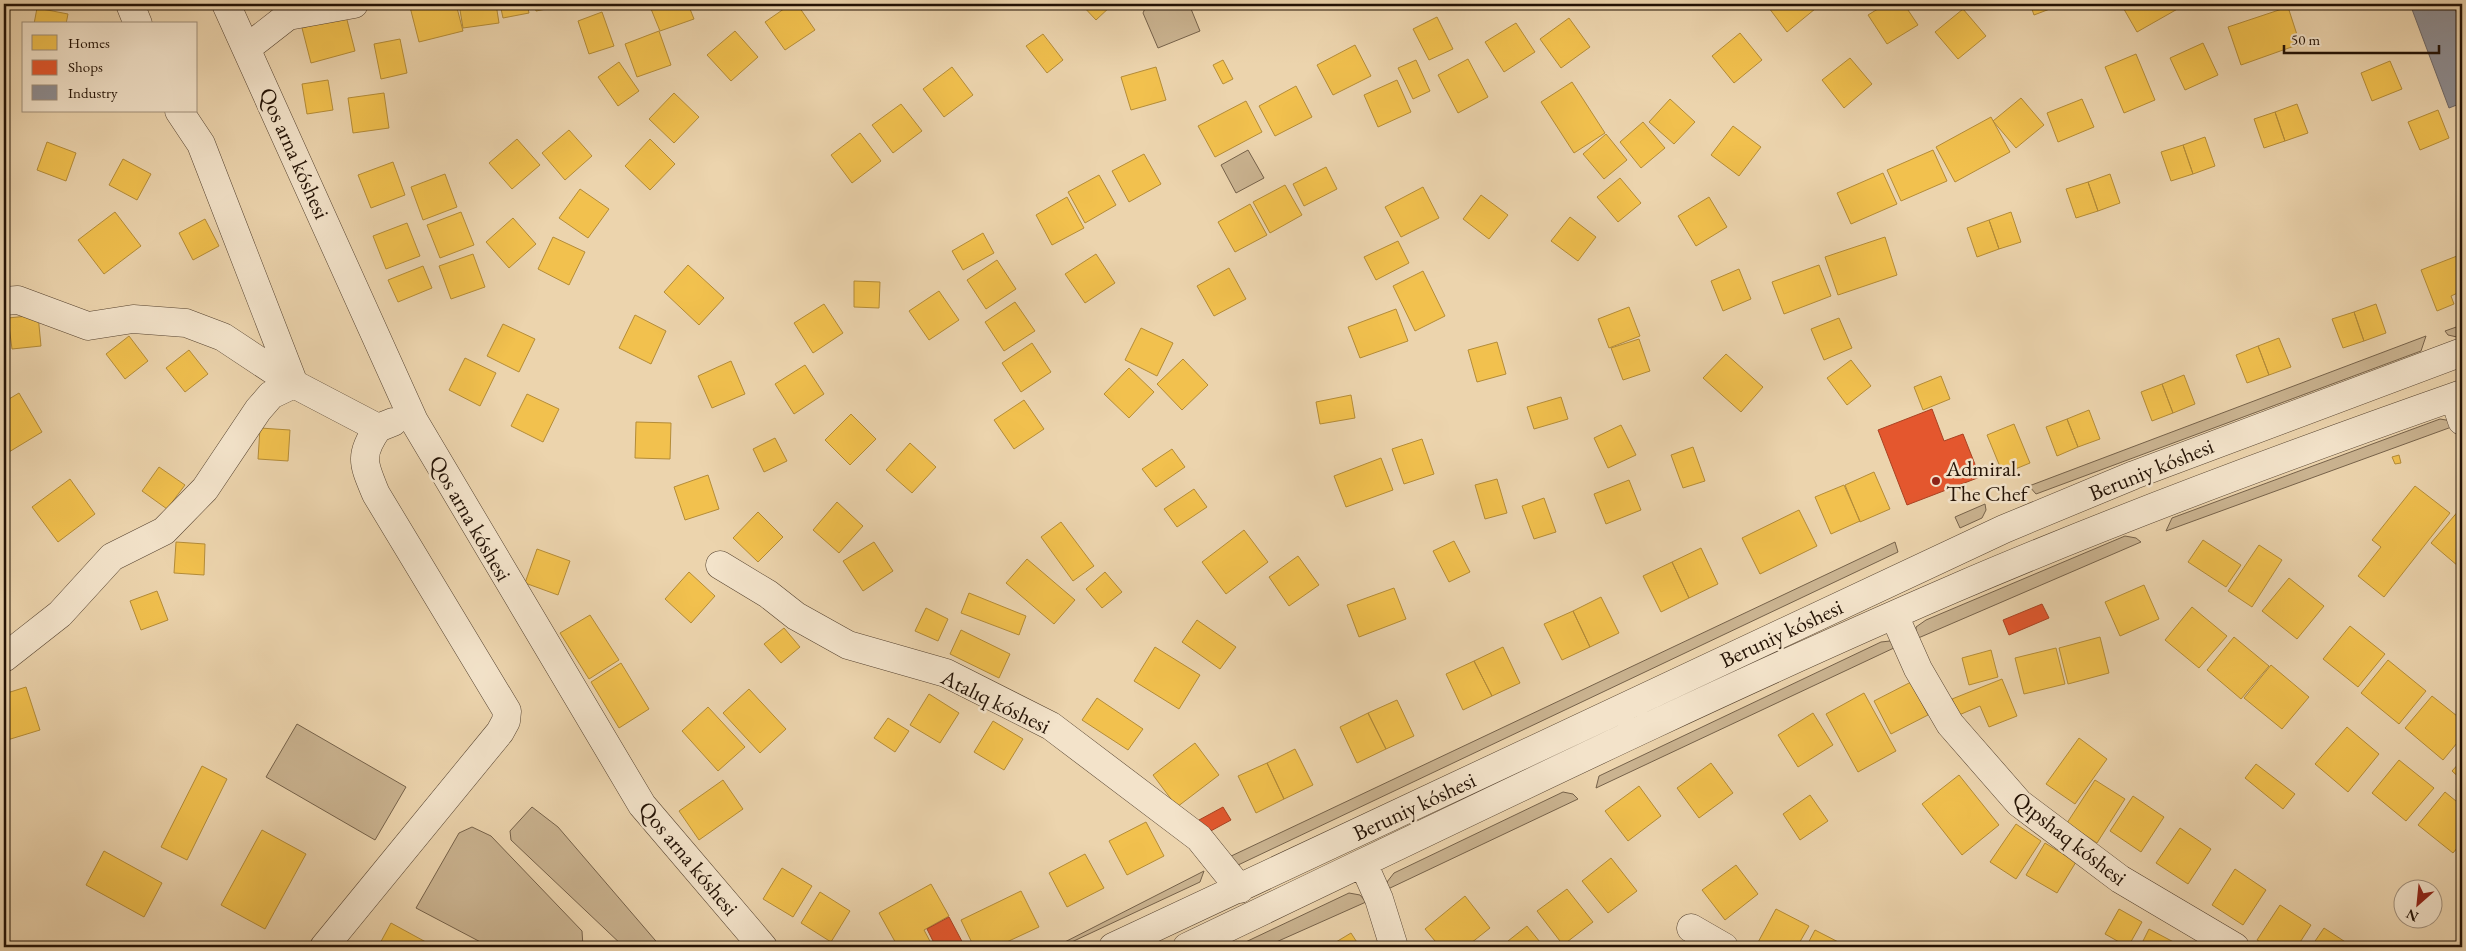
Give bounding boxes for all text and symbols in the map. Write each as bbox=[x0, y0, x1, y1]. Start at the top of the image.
legend bbox=[22, 22, 198, 112]
scale bar bbox=[2284, 22, 2438, 54]
text: 50 m bbox=[2291, 30, 2320, 49]
text: Homes bbox=[68, 33, 110, 52]
text: Shops bbox=[68, 57, 103, 76]
text: Industry bbox=[68, 83, 118, 102]
street label: Qos arna kóshesi bbox=[253, 83, 336, 223]
street label: Beruniy kóshesi bbox=[2084, 431, 2218, 508]
street label: Qos arna kóshesi bbox=[423, 450, 518, 586]
place label: Admiral. The Chef bbox=[1945, 454, 2031, 508]
marker: Admiral. The Chef bbox=[1930, 475, 1942, 487]
street label: Beruniy kóshesi bbox=[1715, 592, 1847, 675]
street label: Atalıq kóshesi bbox=[935, 662, 1055, 740]
street label: Beruniy kóshesi bbox=[1348, 765, 1480, 848]
street label: Qıpshaq kóshesi bbox=[2007, 785, 2133, 892]
street label: Qos arna kóshesi bbox=[632, 795, 745, 922]
north arrow bbox=[2394, 878, 2444, 928]
text: N bbox=[2402, 905, 2421, 926]

